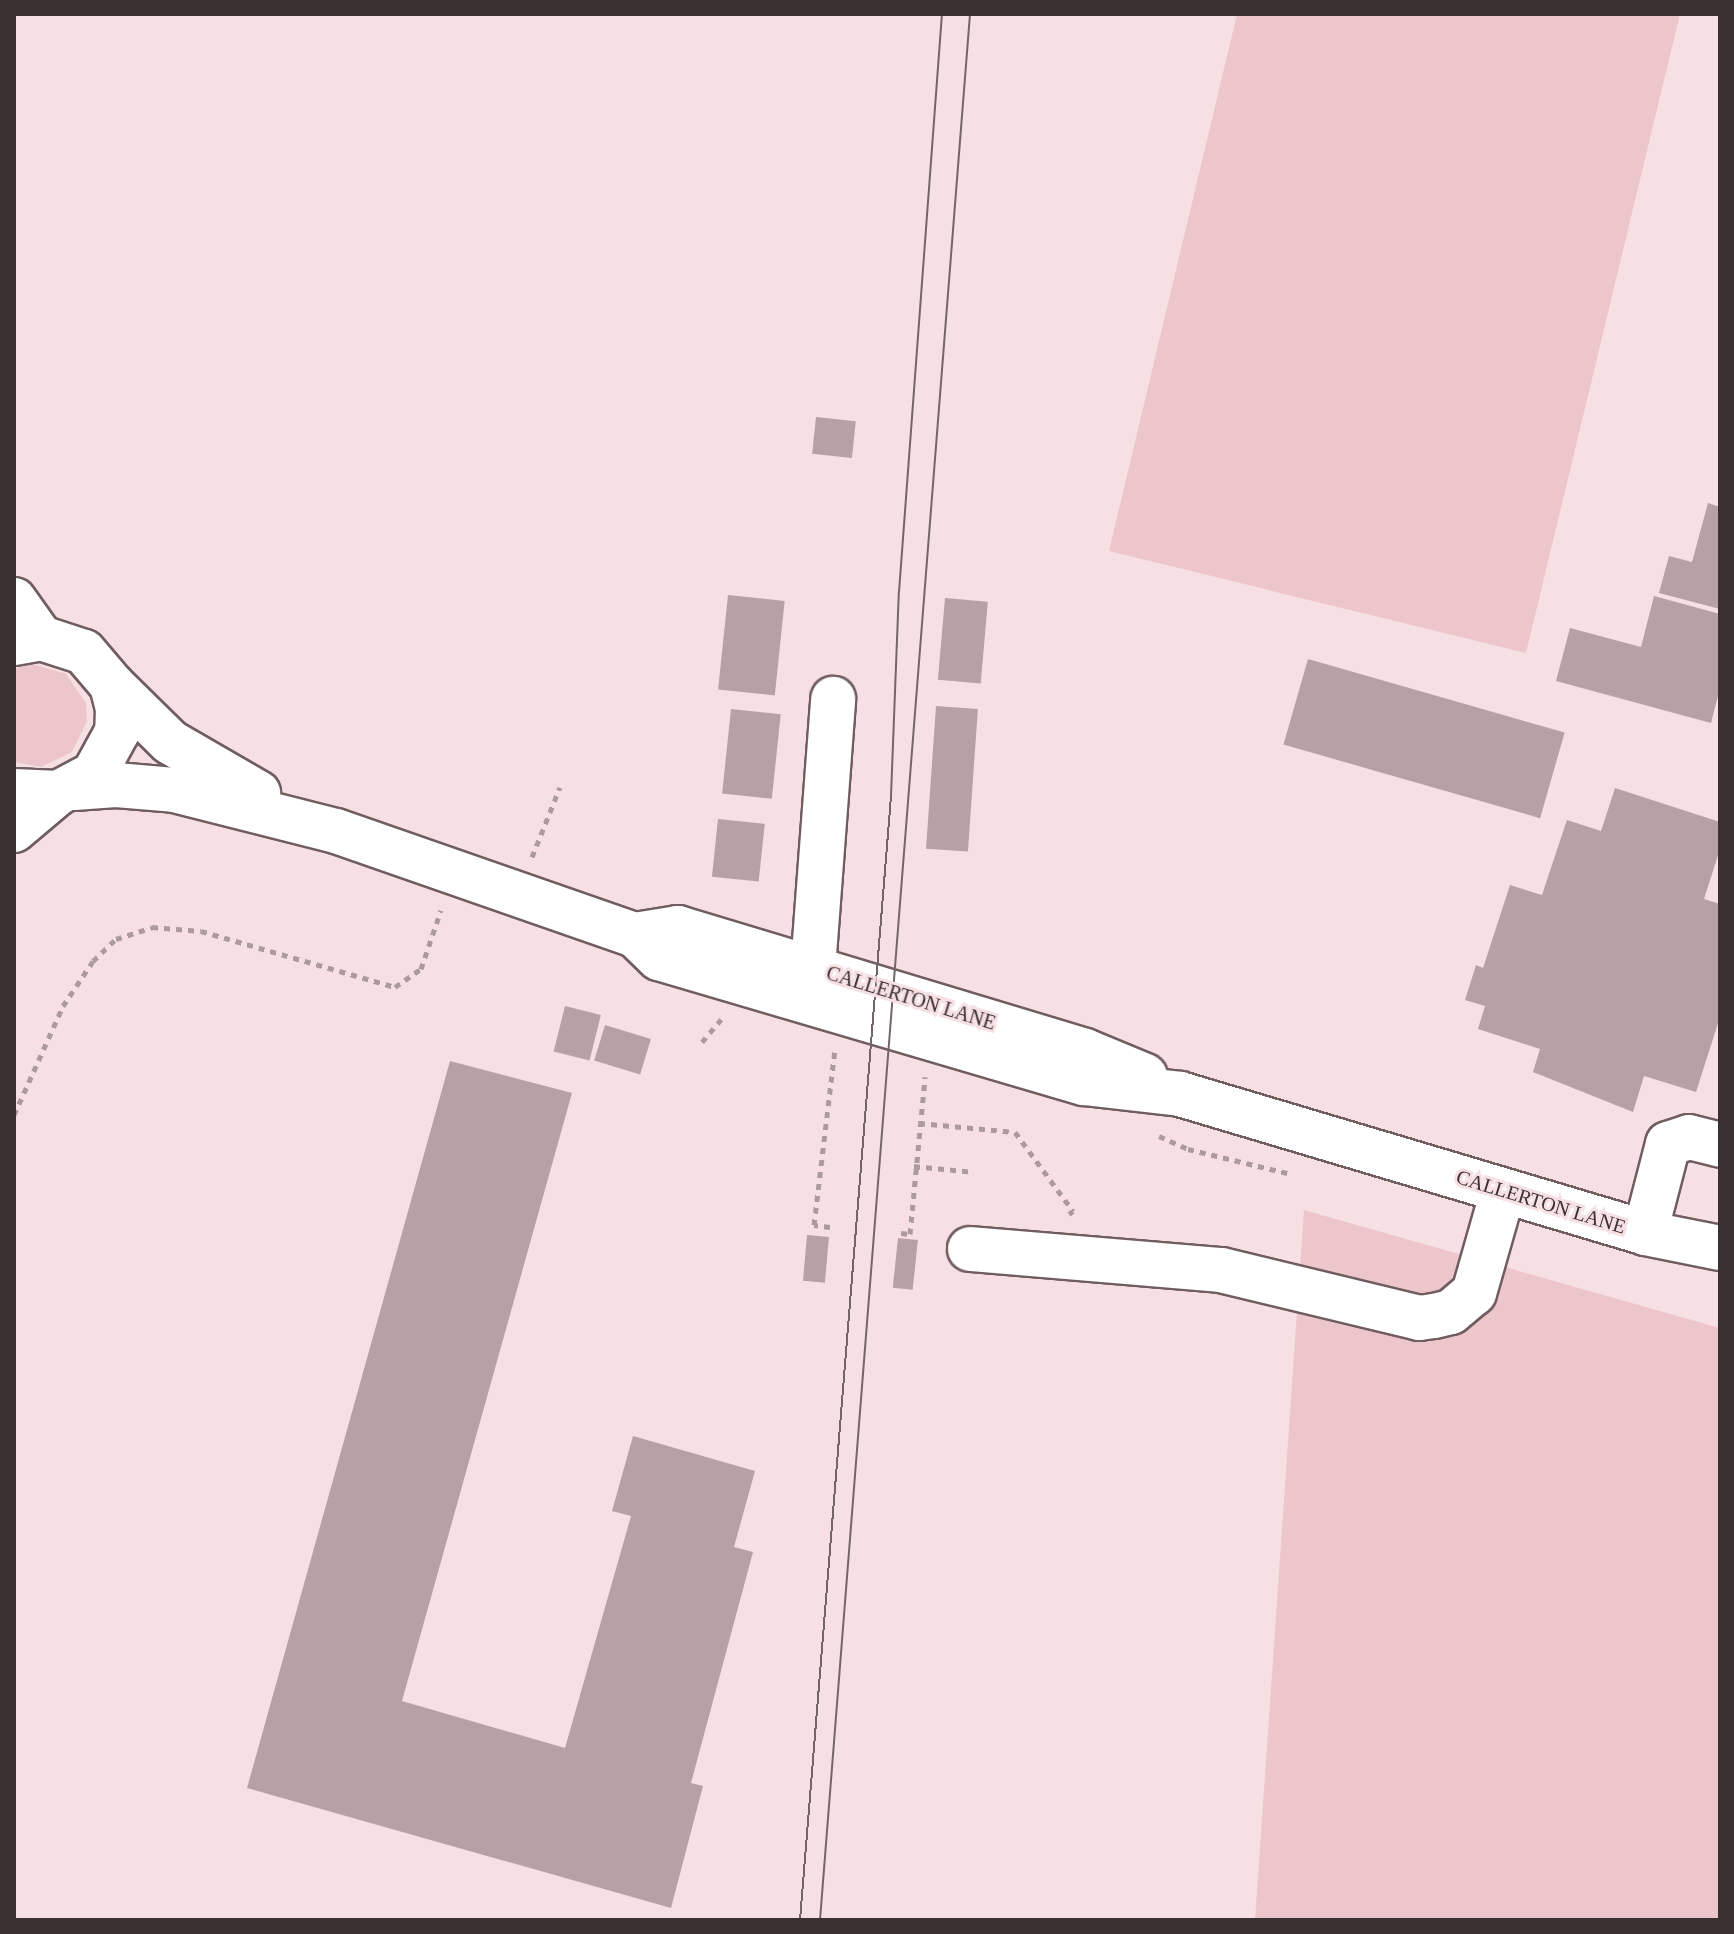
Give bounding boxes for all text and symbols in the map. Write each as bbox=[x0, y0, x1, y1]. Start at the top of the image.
street label: CALLERTON LANE bbox=[824, 961, 998, 1035]
street label: CALLERTON LANE bbox=[1454, 1165, 1628, 1239]

